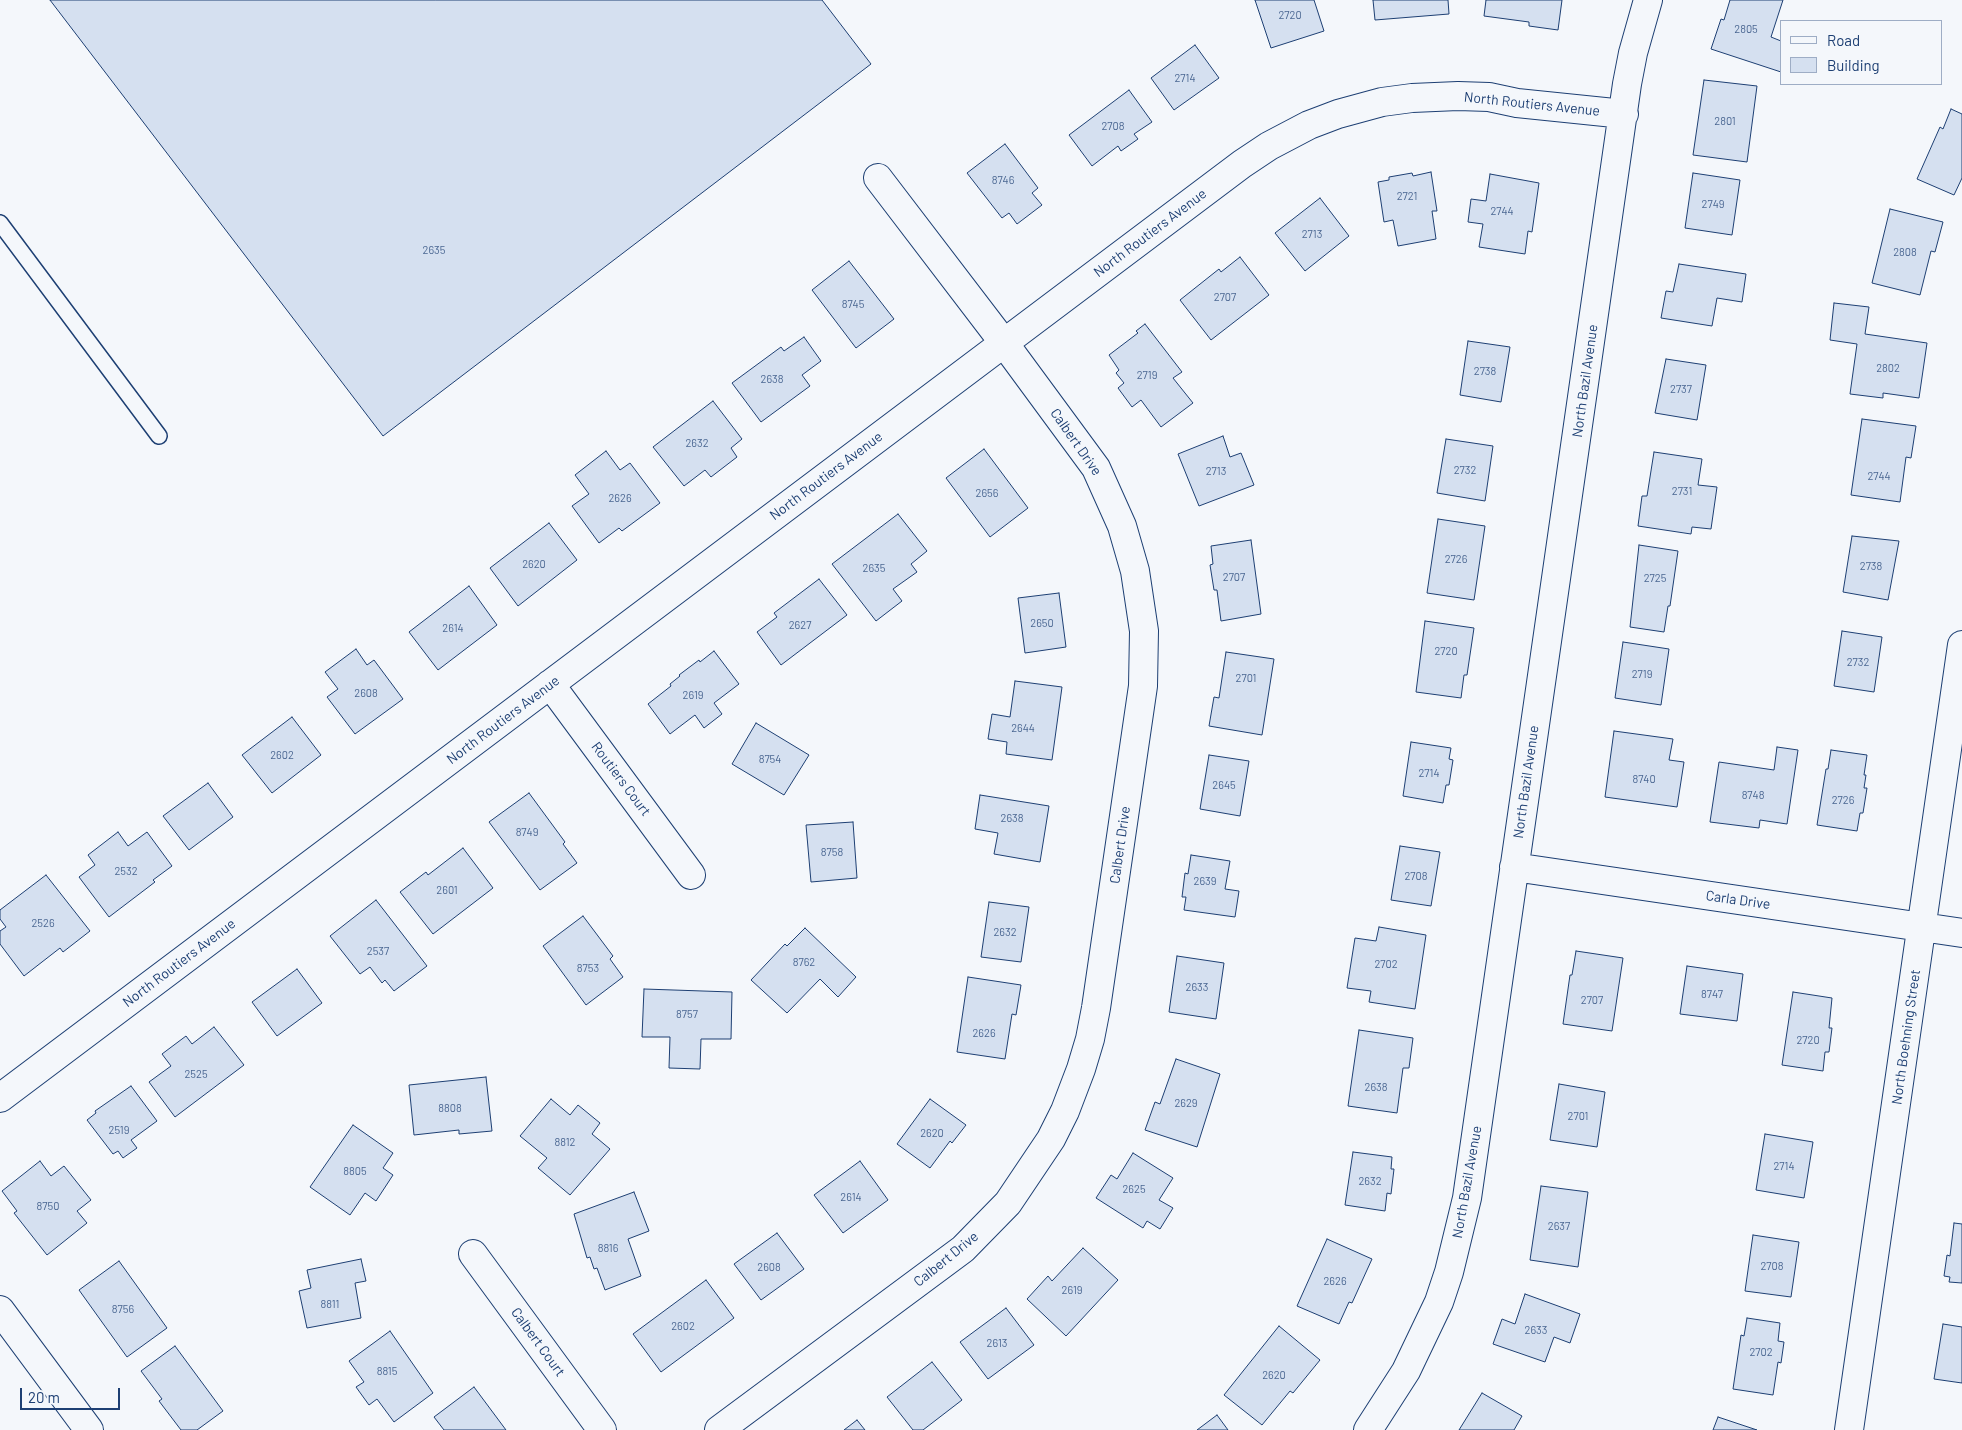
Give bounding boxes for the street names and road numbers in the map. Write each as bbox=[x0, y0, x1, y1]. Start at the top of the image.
street label: North Routiers Avenue bbox=[1463, 89, 1601, 119]
street label: North Routiers Avenue bbox=[1090, 185, 1210, 281]
street label: North Bazil Avenue bbox=[1569, 323, 1601, 439]
street label: Calbert Drive bbox=[1047, 405, 1105, 479]
street label: North Routiers Avenue bbox=[766, 428, 886, 524]
street label: North Routiers Avenue bbox=[443, 672, 563, 768]
street label: North Bazil Avenue bbox=[1510, 724, 1542, 840]
street label: Routiers Court bbox=[588, 739, 654, 819]
street label: Calbert Drive bbox=[1106, 805, 1134, 885]
street label: Carla Drive bbox=[1705, 887, 1771, 913]
street label: North Routiers Avenue bbox=[119, 915, 239, 1011]
street label: North Boehning Street bbox=[1888, 968, 1924, 1106]
street label: North Bazil Avenue bbox=[1449, 1124, 1485, 1240]
street label: Calbert Drive bbox=[910, 1228, 982, 1290]
street label: Calbert Court bbox=[507, 1304, 569, 1380]

